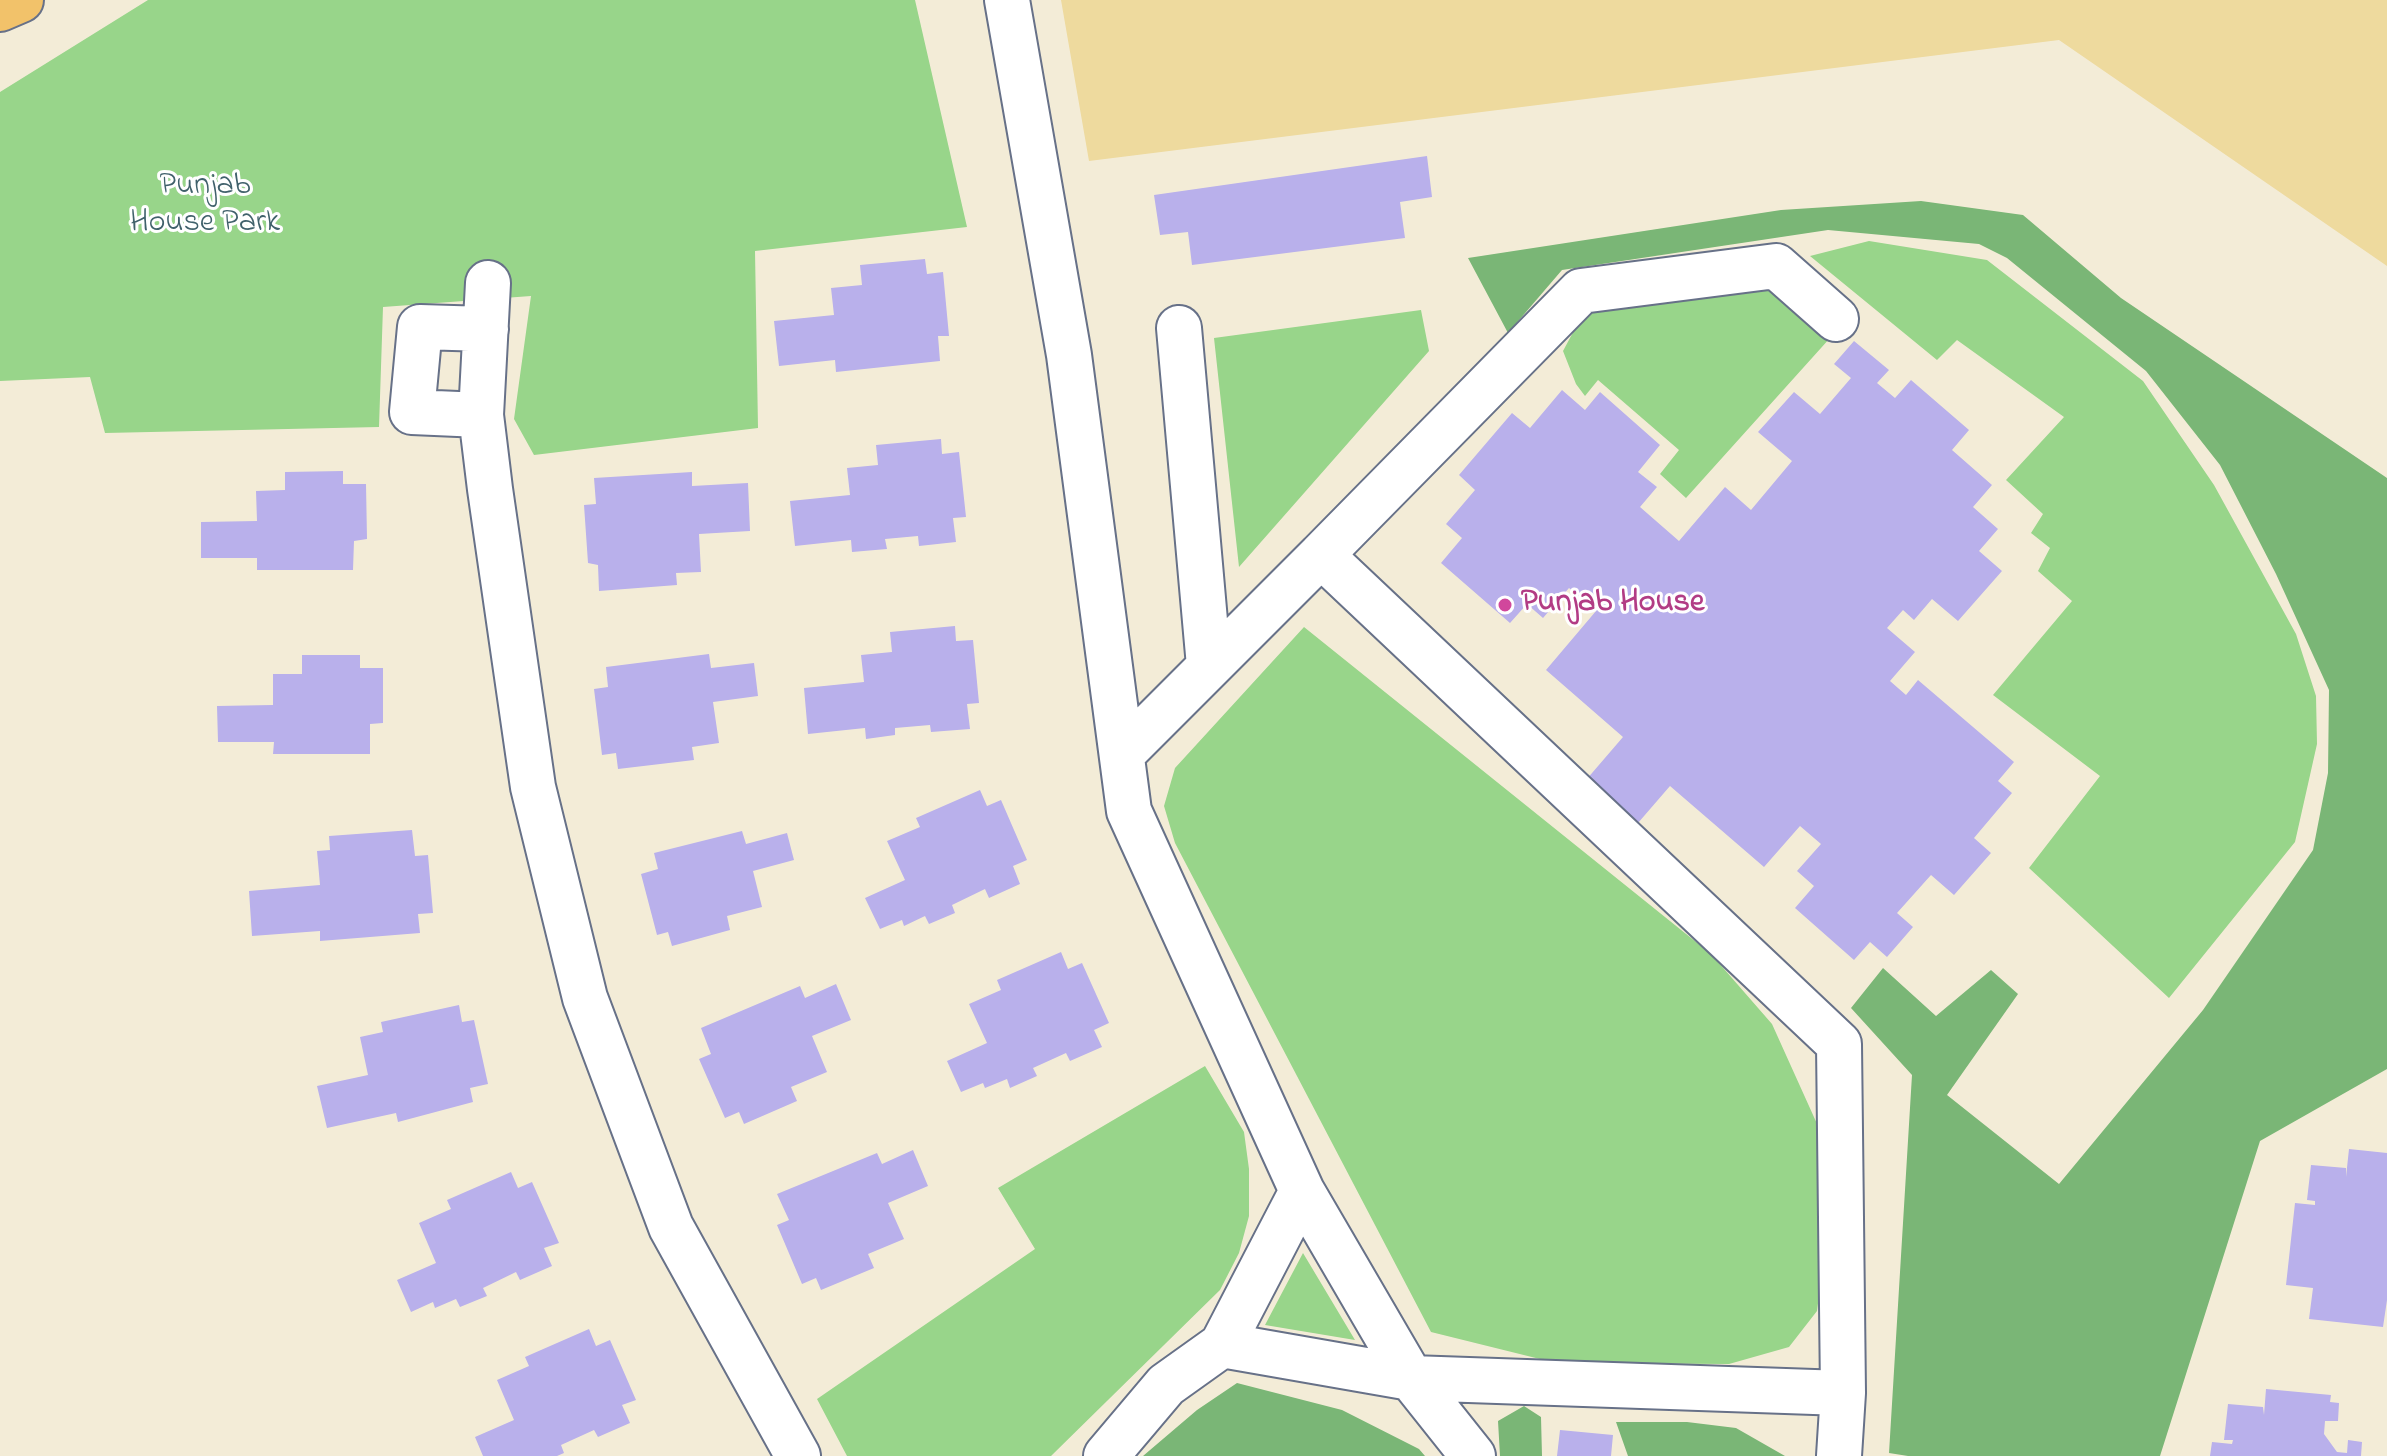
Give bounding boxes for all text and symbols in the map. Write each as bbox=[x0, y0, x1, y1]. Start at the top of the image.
park label: Punjab House Park bbox=[130, 169, 280, 244]
place label: Punjab House bbox=[1521, 586, 1704, 624]
marker: Punjab House bbox=[1496, 596, 1514, 614]

